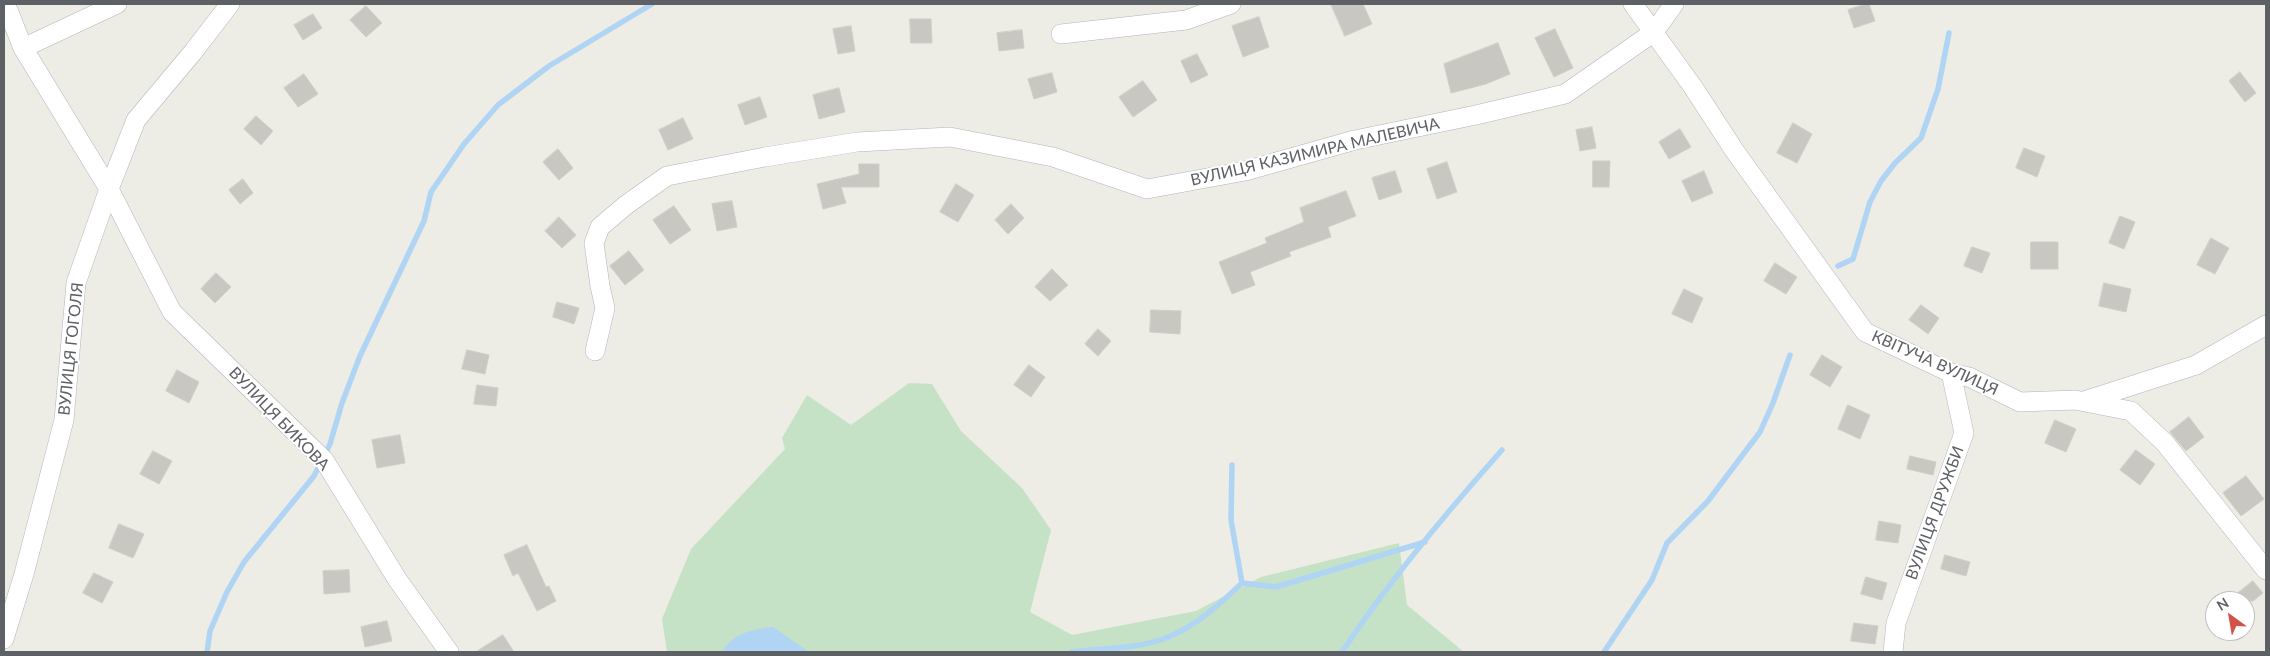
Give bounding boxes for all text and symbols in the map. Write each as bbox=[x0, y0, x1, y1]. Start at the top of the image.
street label: ВУЛИЦЯ КАЗИМИРА МАЛЕВИЧА bbox=[1189, 114, 1441, 190]
street label: ВУЛИЦЯ ГОГОЛЯ bbox=[54, 281, 88, 417]
street label: КВІТУЧА ВУЛИЦЯ bbox=[1869, 326, 2001, 400]
street label: ВУЛИЦЯ БИКОВА bbox=[225, 363, 333, 475]
street label: ВУЛИЦЯ ДРУЖБИ bbox=[1902, 443, 1968, 583]
north arrow bbox=[2205, 591, 2255, 641]
text: N bbox=[2213, 594, 2231, 614]

